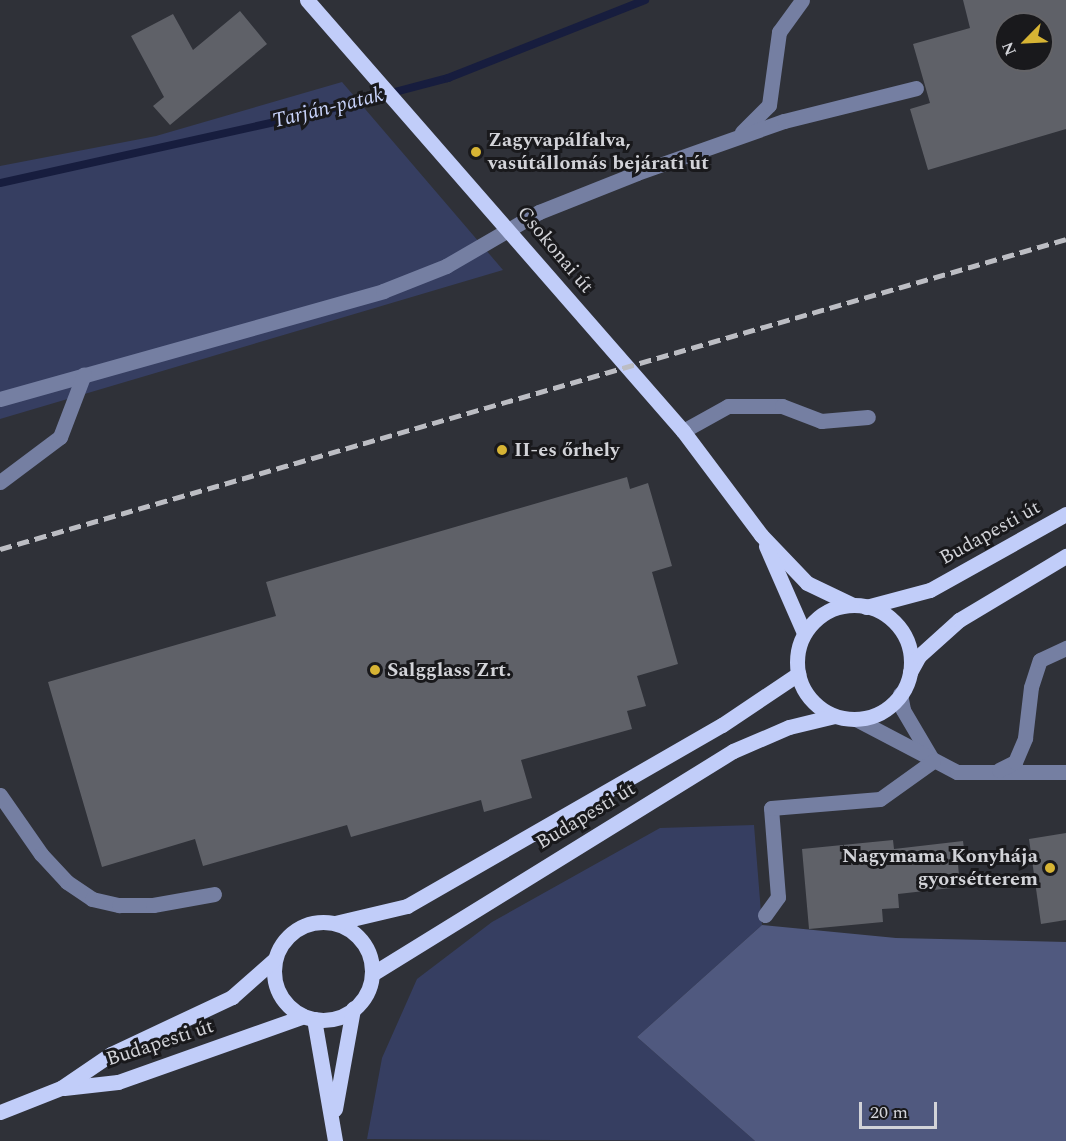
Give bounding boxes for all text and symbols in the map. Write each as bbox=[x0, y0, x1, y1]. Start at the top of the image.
north arrow bbox=[994, 12, 1054, 72]
text: N bbox=[996, 38, 1023, 59]
water label: Tarján-patak bbox=[270, 82, 386, 134]
place label: Zagyvapálfalva, vasútállomás bejárati út bbox=[488, 128, 709, 175]
marker: Zagyvapálfalva, vasútállomás bejárati út bbox=[469, 145, 483, 159]
street label: Csokonai út bbox=[512, 202, 598, 298]
place label: II-es őrhely bbox=[514, 438, 620, 462]
marker: II-es őrhely bbox=[495, 443, 509, 457]
street label: Budapesti út bbox=[935, 495, 1045, 571]
place label: Salgglass Zrt. bbox=[387, 658, 511, 682]
marker: Salgglass Zrt. bbox=[368, 663, 382, 677]
street label: Budapesti út bbox=[532, 777, 640, 855]
place label: Nagymama Konyhája gyorsétterem bbox=[842, 844, 1038, 891]
marker: Nagymama Konyhája gyorsétterem bbox=[1043, 861, 1057, 875]
street label: Budapesti út bbox=[103, 1014, 217, 1072]
scale bar bbox=[862, 1090, 940, 1128]
text: 20 m bbox=[870, 1099, 908, 1126]

